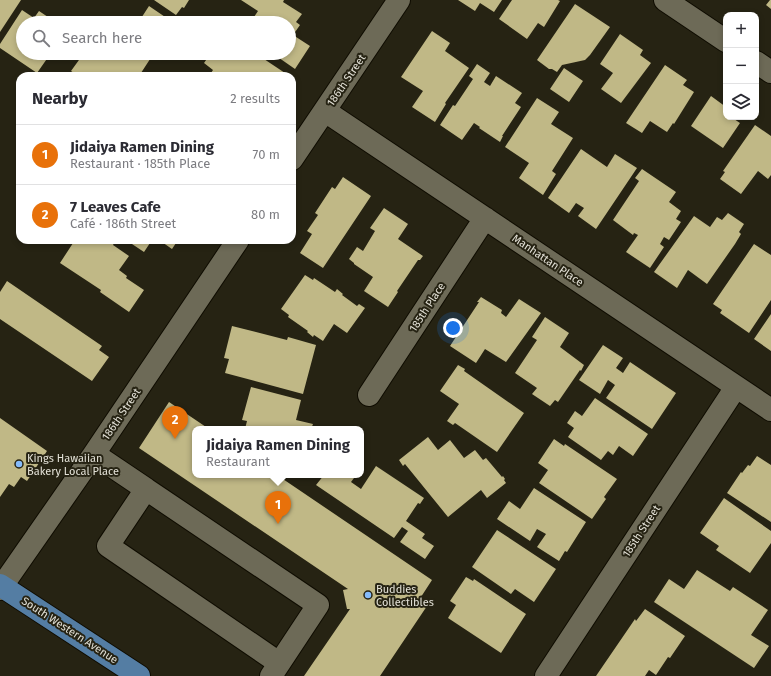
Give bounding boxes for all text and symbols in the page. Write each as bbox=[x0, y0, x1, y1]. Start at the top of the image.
map controls bbox=[723, 12, 759, 120]
button: + bbox=[723, 12, 759, 48]
search box bbox=[16, 16, 296, 60]
icon: search bbox=[30, 27, 52, 49]
text: Search here bbox=[62, 29, 142, 47]
button: − bbox=[723, 48, 759, 84]
street label: 186th Street bbox=[324, 52, 369, 109]
button: layers bbox=[723, 84, 759, 120]
text: Nearby bbox=[32, 88, 87, 109]
text: 2 results bbox=[230, 91, 280, 106]
text: Jidaiya Ramen Dining bbox=[70, 138, 214, 156]
text: 1 bbox=[42, 147, 48, 162]
text: 70 m bbox=[253, 147, 280, 162]
text: Restaurant · 185th Place bbox=[70, 156, 210, 171]
text: 7 Leaves Cafe bbox=[70, 198, 161, 216]
text: 2 bbox=[42, 207, 48, 222]
text: 80 m bbox=[251, 207, 280, 222]
text: Café · 186th Street bbox=[70, 216, 176, 231]
street label: Manhattan Place bbox=[510, 232, 586, 289]
street label: 185th Place bbox=[407, 280, 448, 334]
your location bbox=[443, 318, 463, 338]
street label: 186th Street bbox=[99, 386, 144, 443]
pin: 2 bbox=[162, 406, 188, 439]
popup bbox=[192, 426, 364, 478]
text: Jidaiya Ramen Dining bbox=[206, 436, 350, 454]
place label: Kings Hawaiian Bakery Local Place bbox=[27, 452, 119, 478]
text: Restaurant bbox=[206, 454, 270, 469]
marker: Kings Hawaiian Bakery Local Place bbox=[14, 459, 24, 469]
pin: 1 bbox=[265, 491, 291, 524]
street label: 185th Street bbox=[620, 503, 663, 560]
place label: Buddies Collectibles bbox=[376, 583, 434, 609]
marker: Buddies Collectibles bbox=[363, 590, 373, 600]
street label: South Western Avenue bbox=[19, 594, 120, 666]

